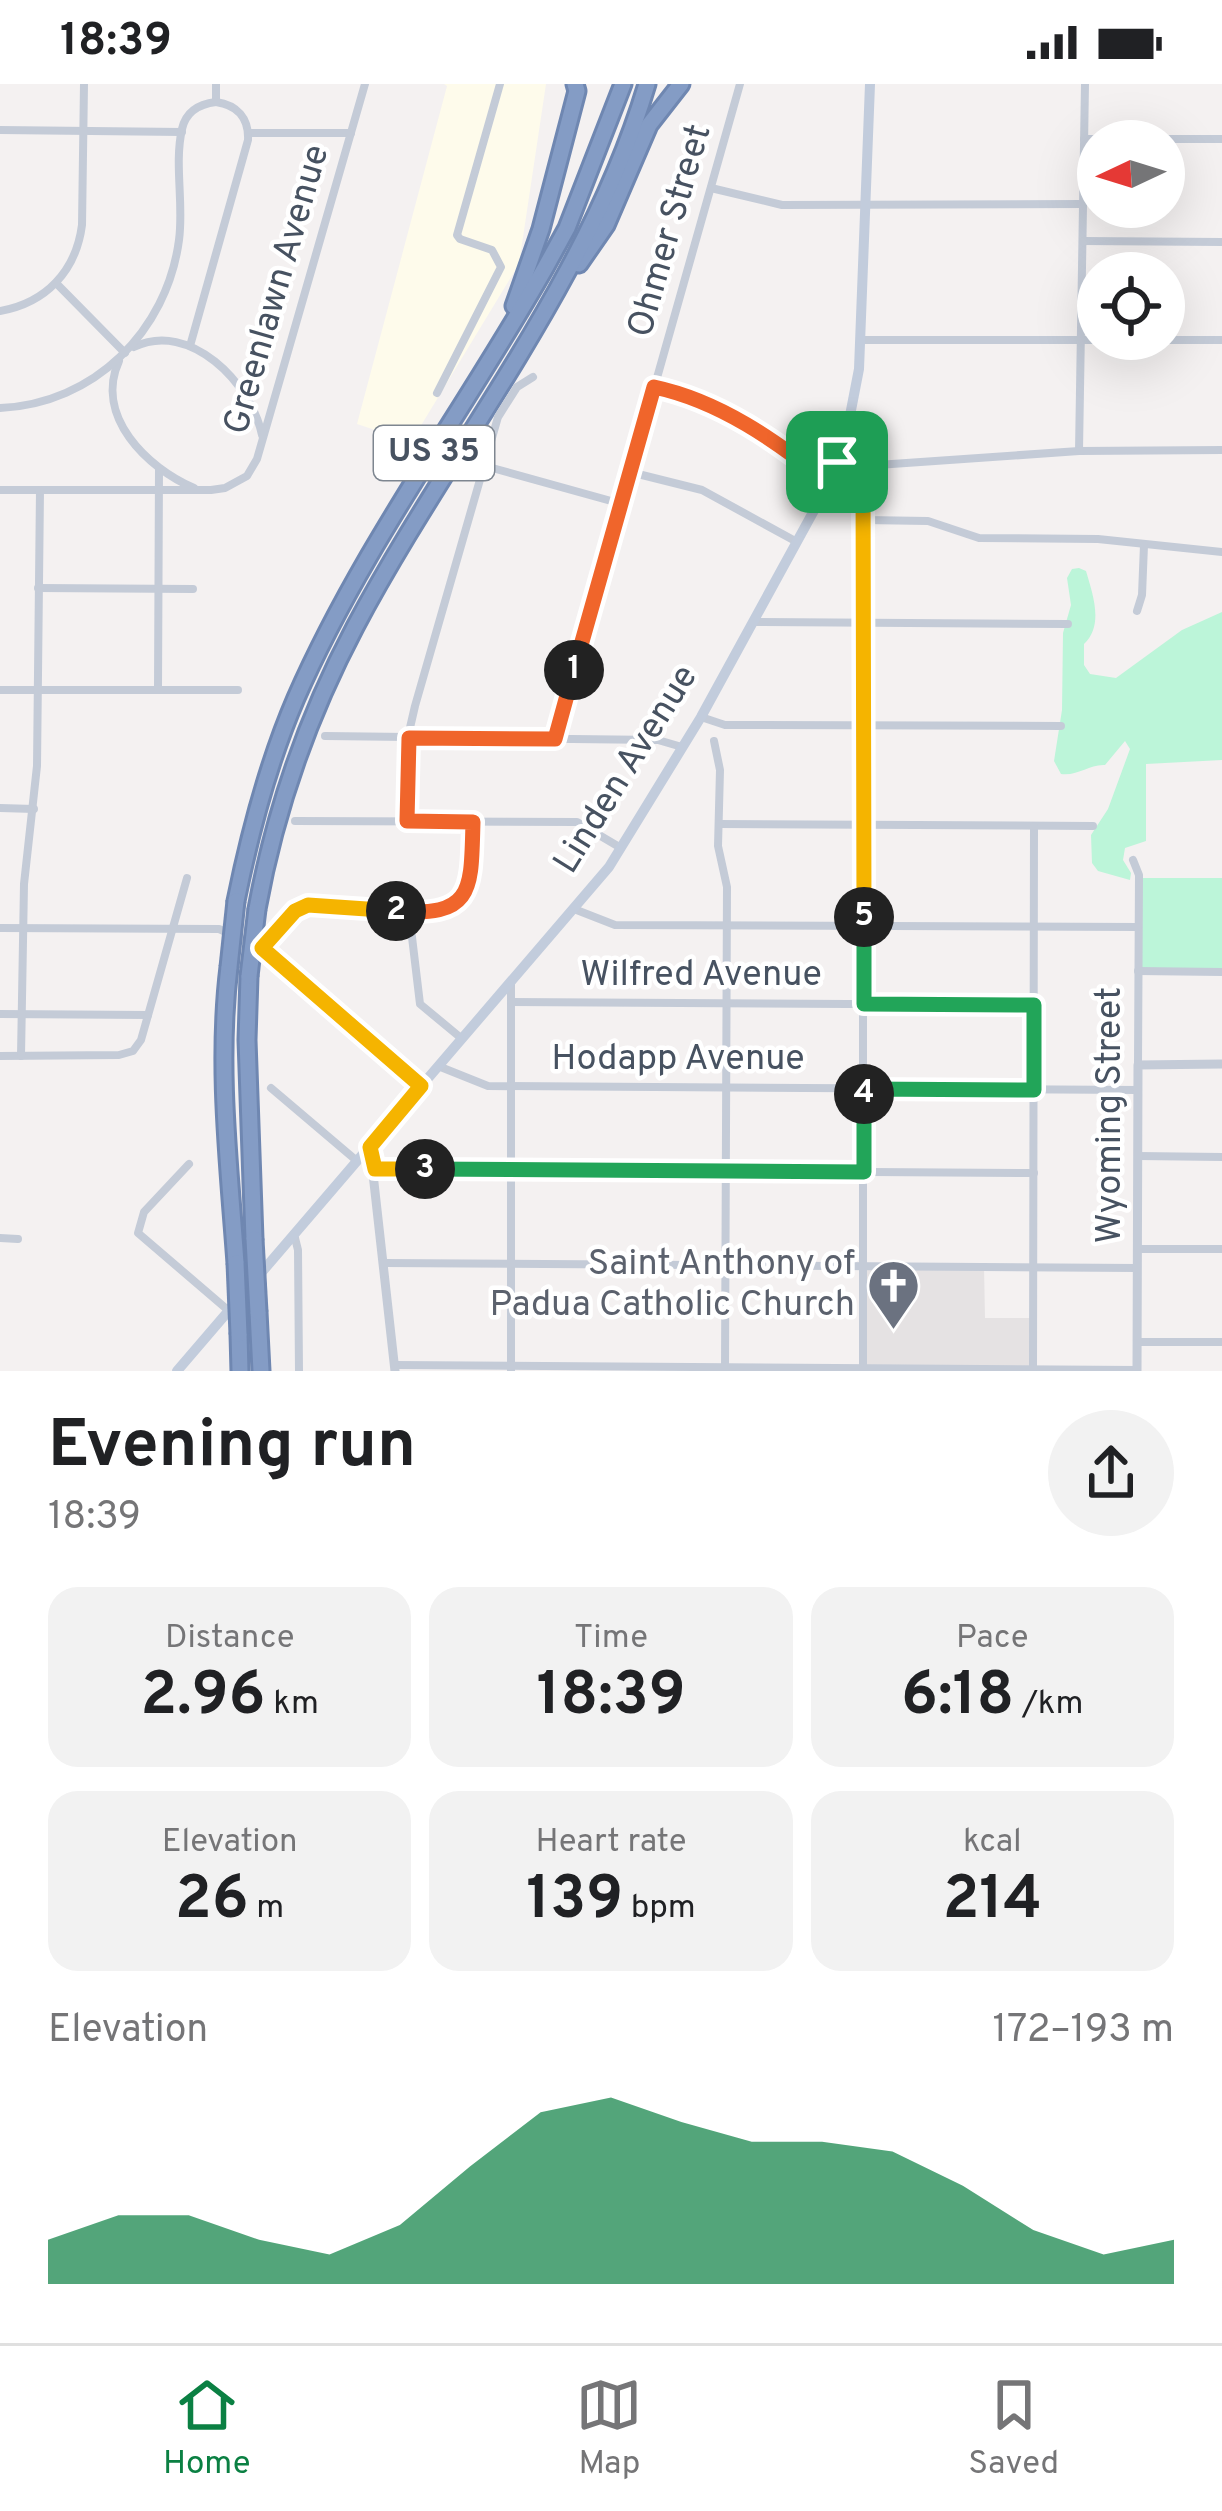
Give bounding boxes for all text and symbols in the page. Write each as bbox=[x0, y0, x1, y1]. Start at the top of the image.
text: 18:39 bbox=[60, 14, 172, 71]
street label: Ohmer Street bbox=[619, 119, 723, 343]
north arrow bbox=[1077, 120, 1185, 228]
map controls bbox=[1077, 120, 1185, 360]
street label: Greenlawn Avenue bbox=[215, 140, 341, 440]
button: locate bbox=[1077, 252, 1185, 360]
pin bbox=[786, 411, 888, 513]
road number: US 35 bbox=[374, 426, 494, 480]
icon: arrive bbox=[804, 429, 870, 495]
pin: 1 bbox=[544, 640, 604, 700]
text: 1 bbox=[567, 649, 581, 691]
street label: Linden Avenue bbox=[545, 657, 709, 883]
pin: 2 bbox=[366, 881, 426, 941]
pin: 5 bbox=[834, 887, 894, 947]
text: 2 bbox=[386, 890, 406, 932]
text: 5 bbox=[854, 896, 874, 938]
street label: Wilfred Avenue bbox=[580, 953, 822, 999]
street label: Wyoming Street bbox=[1088, 987, 1134, 1243]
street label: Hodapp Avenue bbox=[551, 1037, 805, 1083]
pin: 4 bbox=[834, 1064, 894, 1124]
text: 4 bbox=[853, 1073, 875, 1115]
pin: 3 bbox=[395, 1139, 455, 1199]
text: 3 bbox=[415, 1148, 435, 1190]
place label: Saint Anthony of Padua Catholic Church bbox=[489, 1242, 855, 1329]
church icon: Saint Anthony of Padua Catholic Church bbox=[866, 1258, 922, 1332]
text: Evening run bbox=[48, 1407, 416, 1490]
button: share bbox=[1048, 1410, 1174, 1536]
text: 18:39 bbox=[48, 1494, 141, 1543]
text: Distance bbox=[165, 1618, 294, 1660]
text: Time bbox=[574, 1618, 648, 1660]
text: Pace bbox=[956, 1618, 1029, 1660]
text: 2.96 bbox=[140, 1660, 265, 1736]
text: 18:39 bbox=[536, 1660, 686, 1736]
text: 6:18 bbox=[901, 1660, 1014, 1736]
text: km bbox=[265, 1684, 319, 1726]
text: /km bbox=[1014, 1684, 1084, 1726]
text: Elevation bbox=[162, 1822, 297, 1864]
text: Heart rate bbox=[535, 1822, 687, 1864]
text: kcal bbox=[963, 1822, 1022, 1864]
text: 26 bbox=[175, 1864, 249, 1940]
text: 139 bbox=[526, 1864, 623, 1940]
text: 214 bbox=[943, 1864, 1042, 1940]
text: m bbox=[249, 1888, 284, 1930]
text: bpm bbox=[623, 1888, 696, 1930]
text: Elevation bbox=[48, 2007, 208, 2056]
text: 172–193 m bbox=[993, 2007, 1174, 2056]
tab: Home bbox=[163, 2372, 251, 2486]
tab: Map bbox=[576, 2372, 642, 2486]
tab: Saved bbox=[968, 2372, 1059, 2486]

